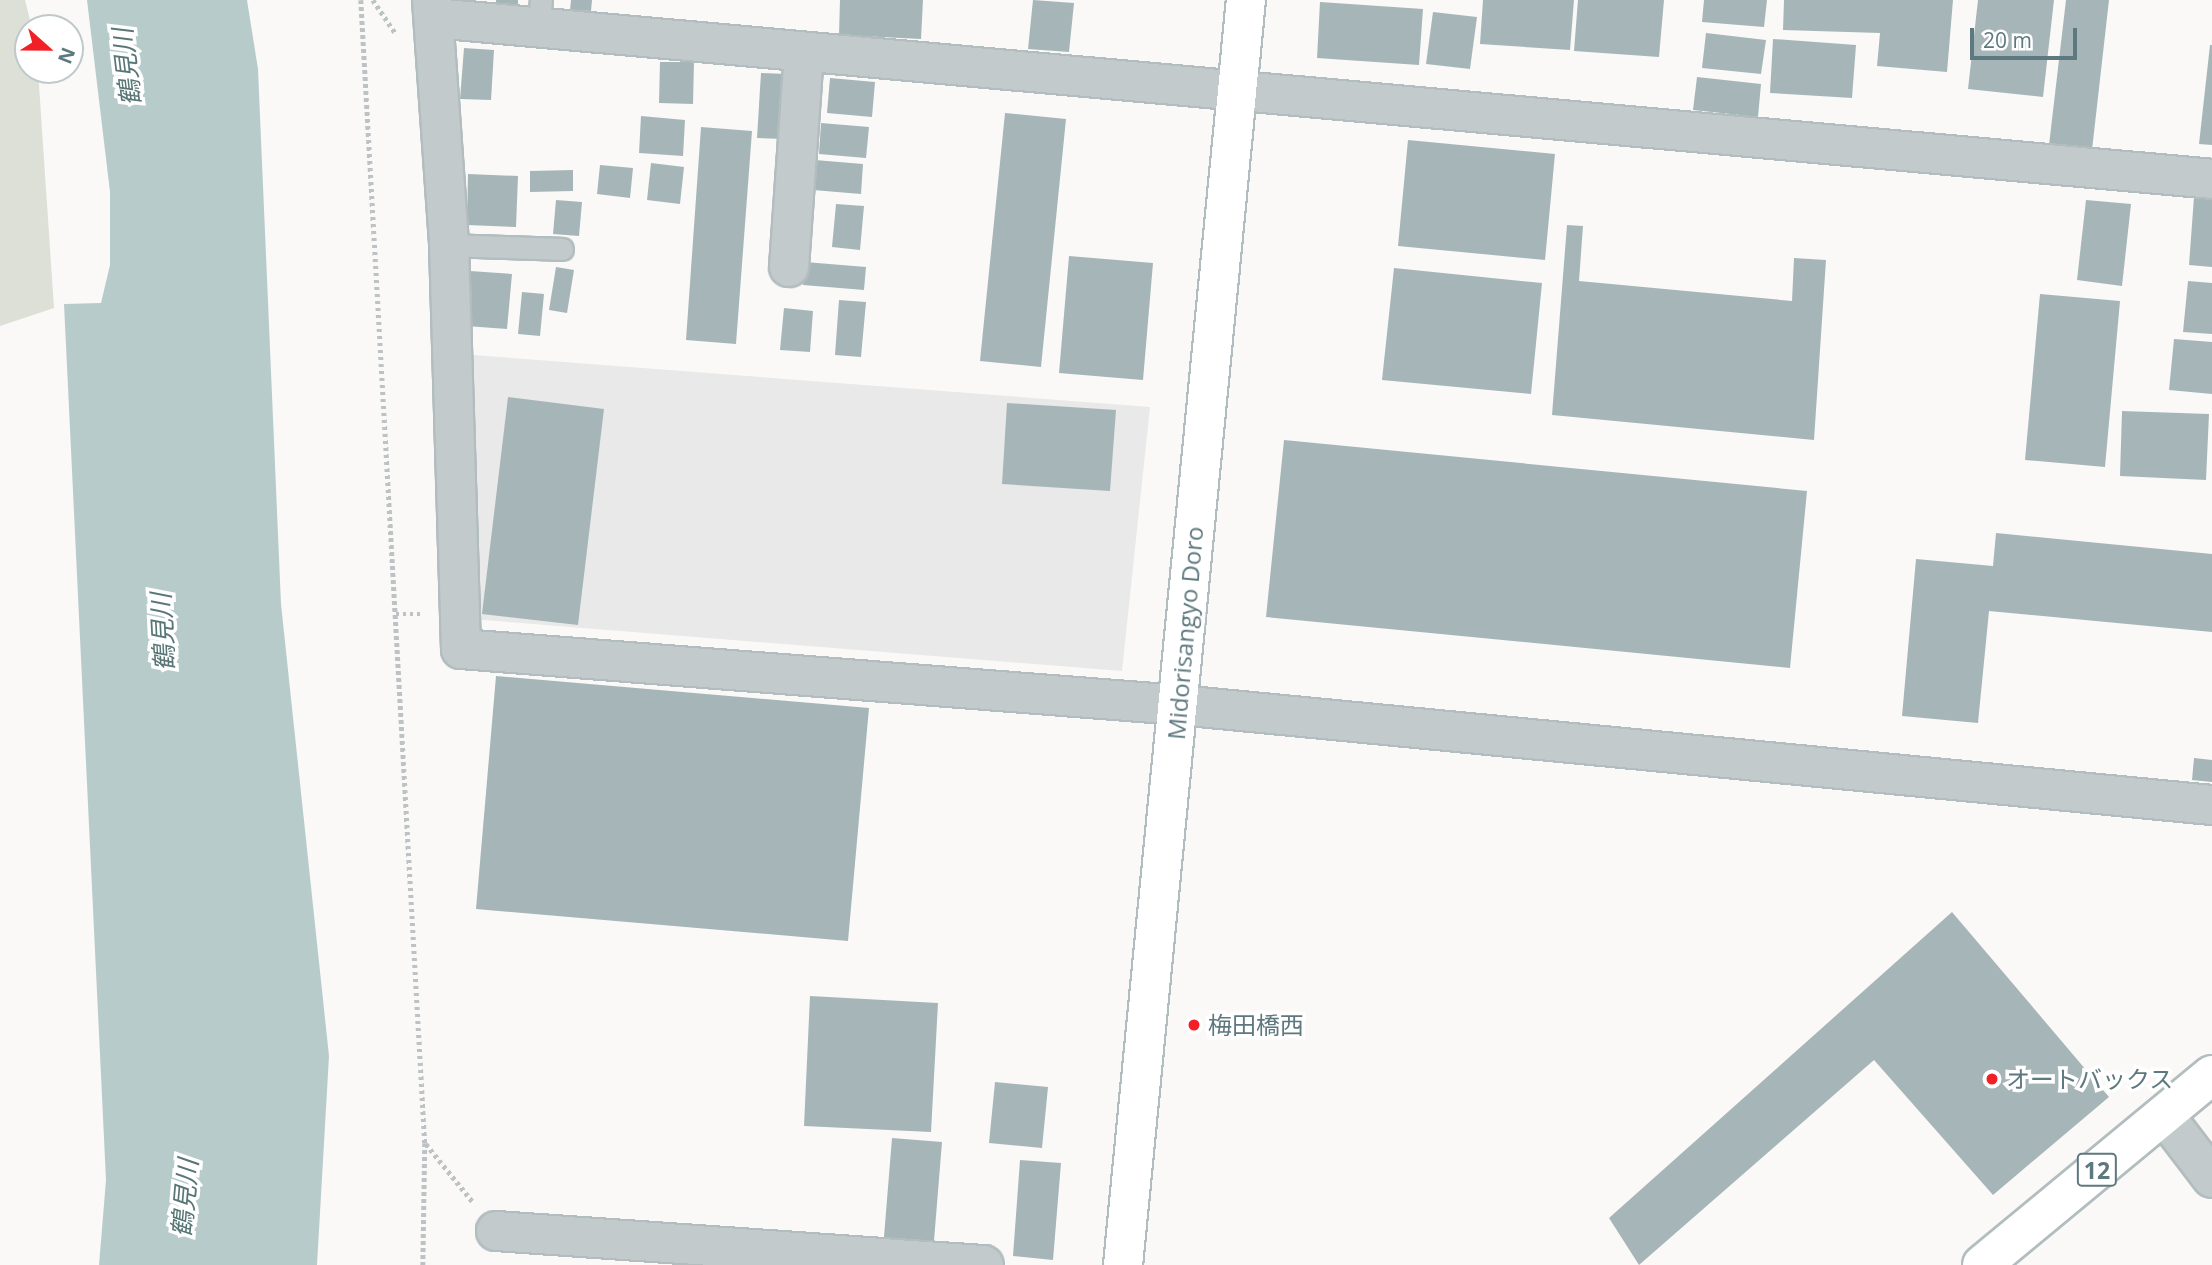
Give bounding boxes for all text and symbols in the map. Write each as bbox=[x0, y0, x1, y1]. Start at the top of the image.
north arrow bbox=[14, 14, 84, 84]
scale bar bbox=[1974, 14, 2081, 58]
water label: 鶴見川 bbox=[107, 26, 147, 108]
text: 20 m bbox=[1983, 26, 2032, 54]
text: N bbox=[52, 44, 82, 68]
street label: Midorisangyo Doro bbox=[1161, 525, 1209, 741]
water label: 鶴見川 bbox=[145, 592, 181, 672]
place label: 梅田橋西 bbox=[1208, 1011, 1304, 1039]
marker: 梅田橋西 bbox=[1186, 1017, 1202, 1033]
place label: オートバックス bbox=[2006, 1065, 2174, 1093]
marker: オートバックス bbox=[1984, 1071, 2000, 1087]
road number: 12 bbox=[2076, 1150, 2118, 1190]
water label: 鶴見川 bbox=[166, 1158, 204, 1238]

